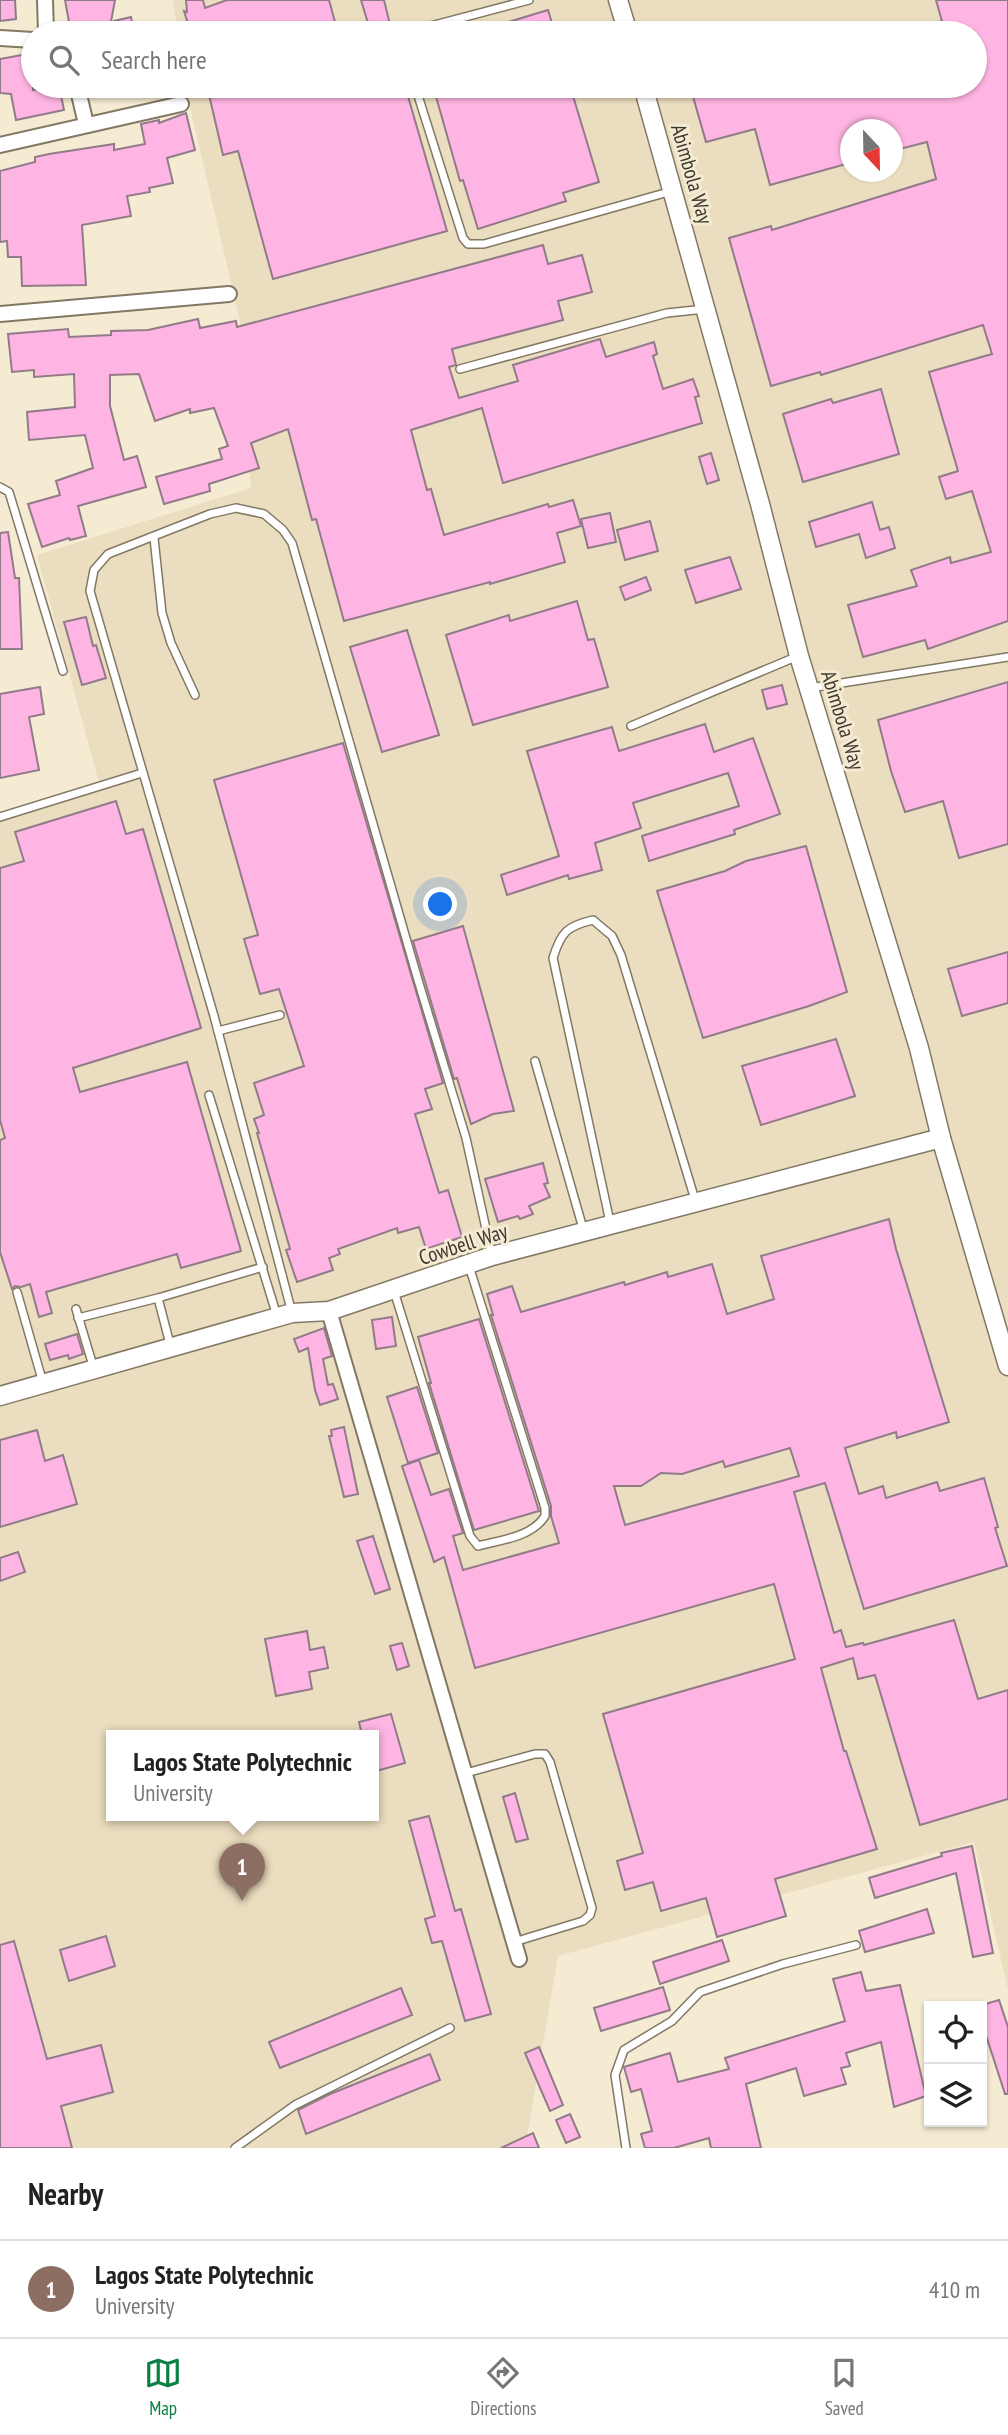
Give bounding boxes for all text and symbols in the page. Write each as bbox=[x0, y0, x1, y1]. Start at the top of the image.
search box bbox=[21, 21, 987, 98]
icon: search bbox=[45, 41, 83, 79]
text: Search here bbox=[101, 43, 207, 76]
north arrow bbox=[840, 119, 903, 182]
street label: Abimbola Way bbox=[665, 121, 719, 227]
street label: Abimbola Way bbox=[815, 667, 871, 773]
your location bbox=[423, 887, 457, 921]
street label: Cowbell Way bbox=[415, 1217, 511, 1271]
popup bbox=[106, 1730, 379, 1821]
text: Lagos State Polytechnic bbox=[133, 1745, 352, 1778]
text: University bbox=[133, 1778, 213, 1807]
pin: 1 bbox=[219, 1843, 265, 1901]
map controls bbox=[924, 2001, 987, 2127]
button: locate bbox=[924, 2001, 987, 2064]
button: layers bbox=[924, 2064, 987, 2127]
text: Nearby bbox=[28, 2174, 103, 2213]
text: Lagos State Polytechnic bbox=[95, 2258, 314, 2291]
text: 1 bbox=[46, 2275, 57, 2304]
text: 410 m bbox=[929, 2275, 980, 2304]
text: University bbox=[95, 2291, 174, 2320]
tab: Map bbox=[144, 2354, 182, 2420]
tab: Directions bbox=[470, 2354, 536, 2420]
tab: Saved bbox=[825, 2354, 864, 2420]

